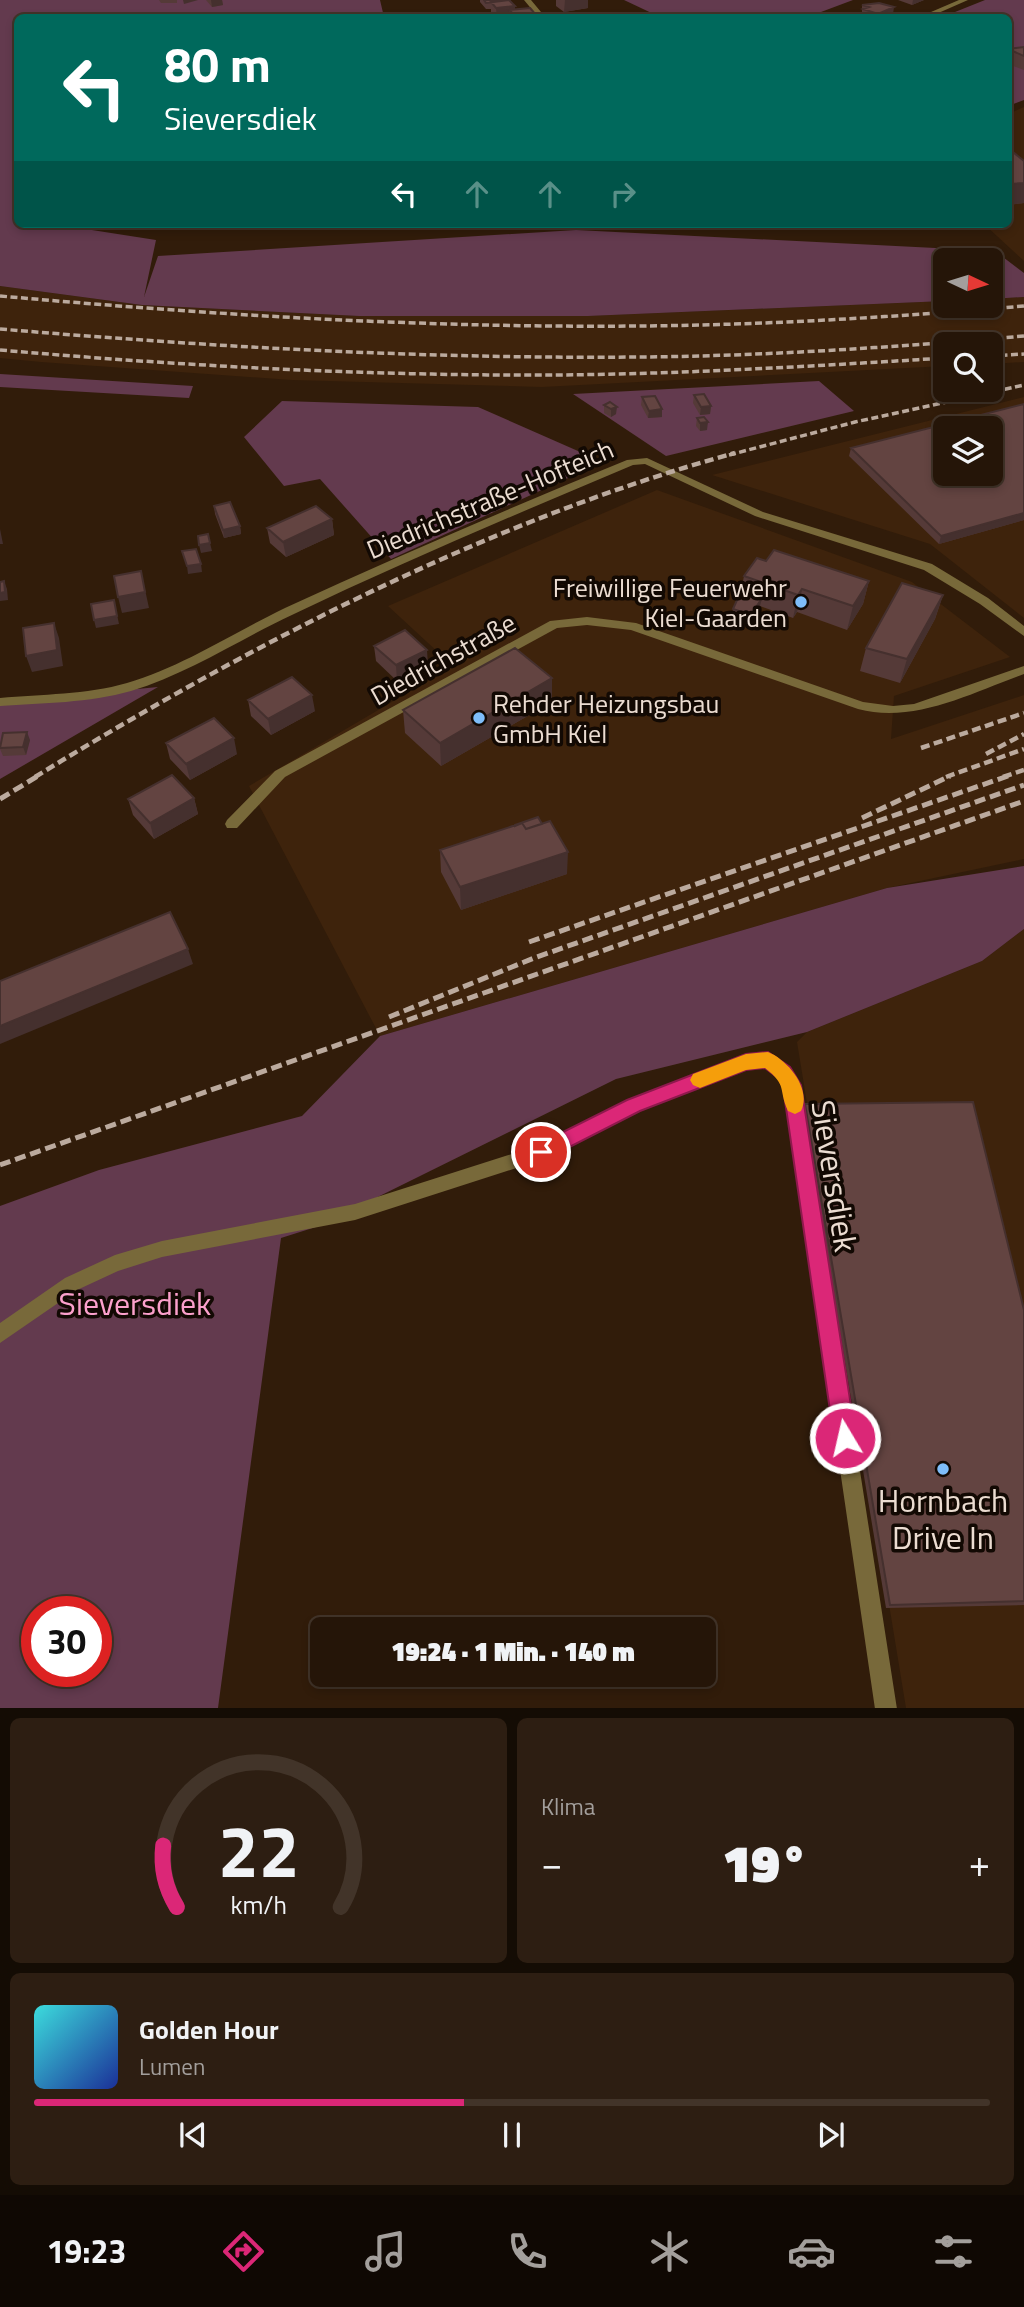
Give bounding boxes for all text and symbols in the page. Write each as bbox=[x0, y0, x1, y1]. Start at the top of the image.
text: 80 m bbox=[164, 26, 271, 101]
icon: left bbox=[49, 42, 140, 133]
text: Sieversdiek bbox=[164, 94, 317, 142]
icon: left bbox=[385, 175, 423, 213]
icon: ahead bbox=[458, 175, 496, 213]
icon: ahead bbox=[531, 175, 569, 213]
icon: right bbox=[604, 175, 642, 213]
north arrow bbox=[933, 248, 1003, 318]
map controls bbox=[933, 248, 1003, 486]
button: search bbox=[933, 332, 1003, 402]
button: layers bbox=[933, 416, 1003, 486]
street label: Diedrichstraße-Hofteich bbox=[360, 429, 620, 569]
place label: Freiwillige Feuerwehr Kiel-Gaarden bbox=[553, 568, 787, 637]
marker: Freiwillige Feuerwehr Kiel-Gaarden bbox=[793, 594, 809, 610]
street label: Diedrichstraße bbox=[363, 603, 523, 715]
place label: Rehder Heizungsbau GmbH Kiel bbox=[493, 684, 719, 753]
marker: Rehder Heizungsbau GmbH Kiel bbox=[471, 710, 487, 726]
street label: Sieversdiek bbox=[799, 1097, 871, 1255]
pin bbox=[511, 1122, 571, 1182]
icon: arrive bbox=[522, 1133, 560, 1171]
park label: Sieversdiek bbox=[59, 1279, 211, 1327]
position arrow bbox=[808, 1401, 882, 1475]
marker: Hornbach Drive In bbox=[935, 1461, 951, 1477]
place label: Hornbach Drive In bbox=[878, 1476, 1008, 1561]
speed limit sign: 30 bbox=[21, 1596, 112, 1687]
text: 19:24 · 1 Min. · 140 m bbox=[391, 1632, 635, 1671]
text: Klima bbox=[541, 1789, 595, 1824]
text: 22 bbox=[218, 1795, 299, 1905]
text: 19° bbox=[723, 1823, 808, 1902]
text: − bbox=[541, 1834, 562, 1892]
text: + bbox=[969, 1834, 990, 1892]
text: km/h bbox=[230, 1885, 287, 1923]
text: Golden Hour bbox=[139, 2010, 279, 2049]
text: Lumen bbox=[139, 2049, 205, 2084]
icon: previous bbox=[174, 2116, 212, 2154]
icon: pause bbox=[493, 2116, 531, 2154]
icon: next bbox=[812, 2116, 850, 2154]
text: 19:23 bbox=[46, 2227, 126, 2275]
icon: directions bbox=[219, 2227, 268, 2276]
icon: music bbox=[361, 2227, 410, 2276]
icon: phone bbox=[503, 2227, 552, 2276]
icon: climate bbox=[645, 2227, 694, 2276]
icon: car bbox=[787, 2227, 836, 2276]
icon: filters bbox=[929, 2227, 978, 2276]

